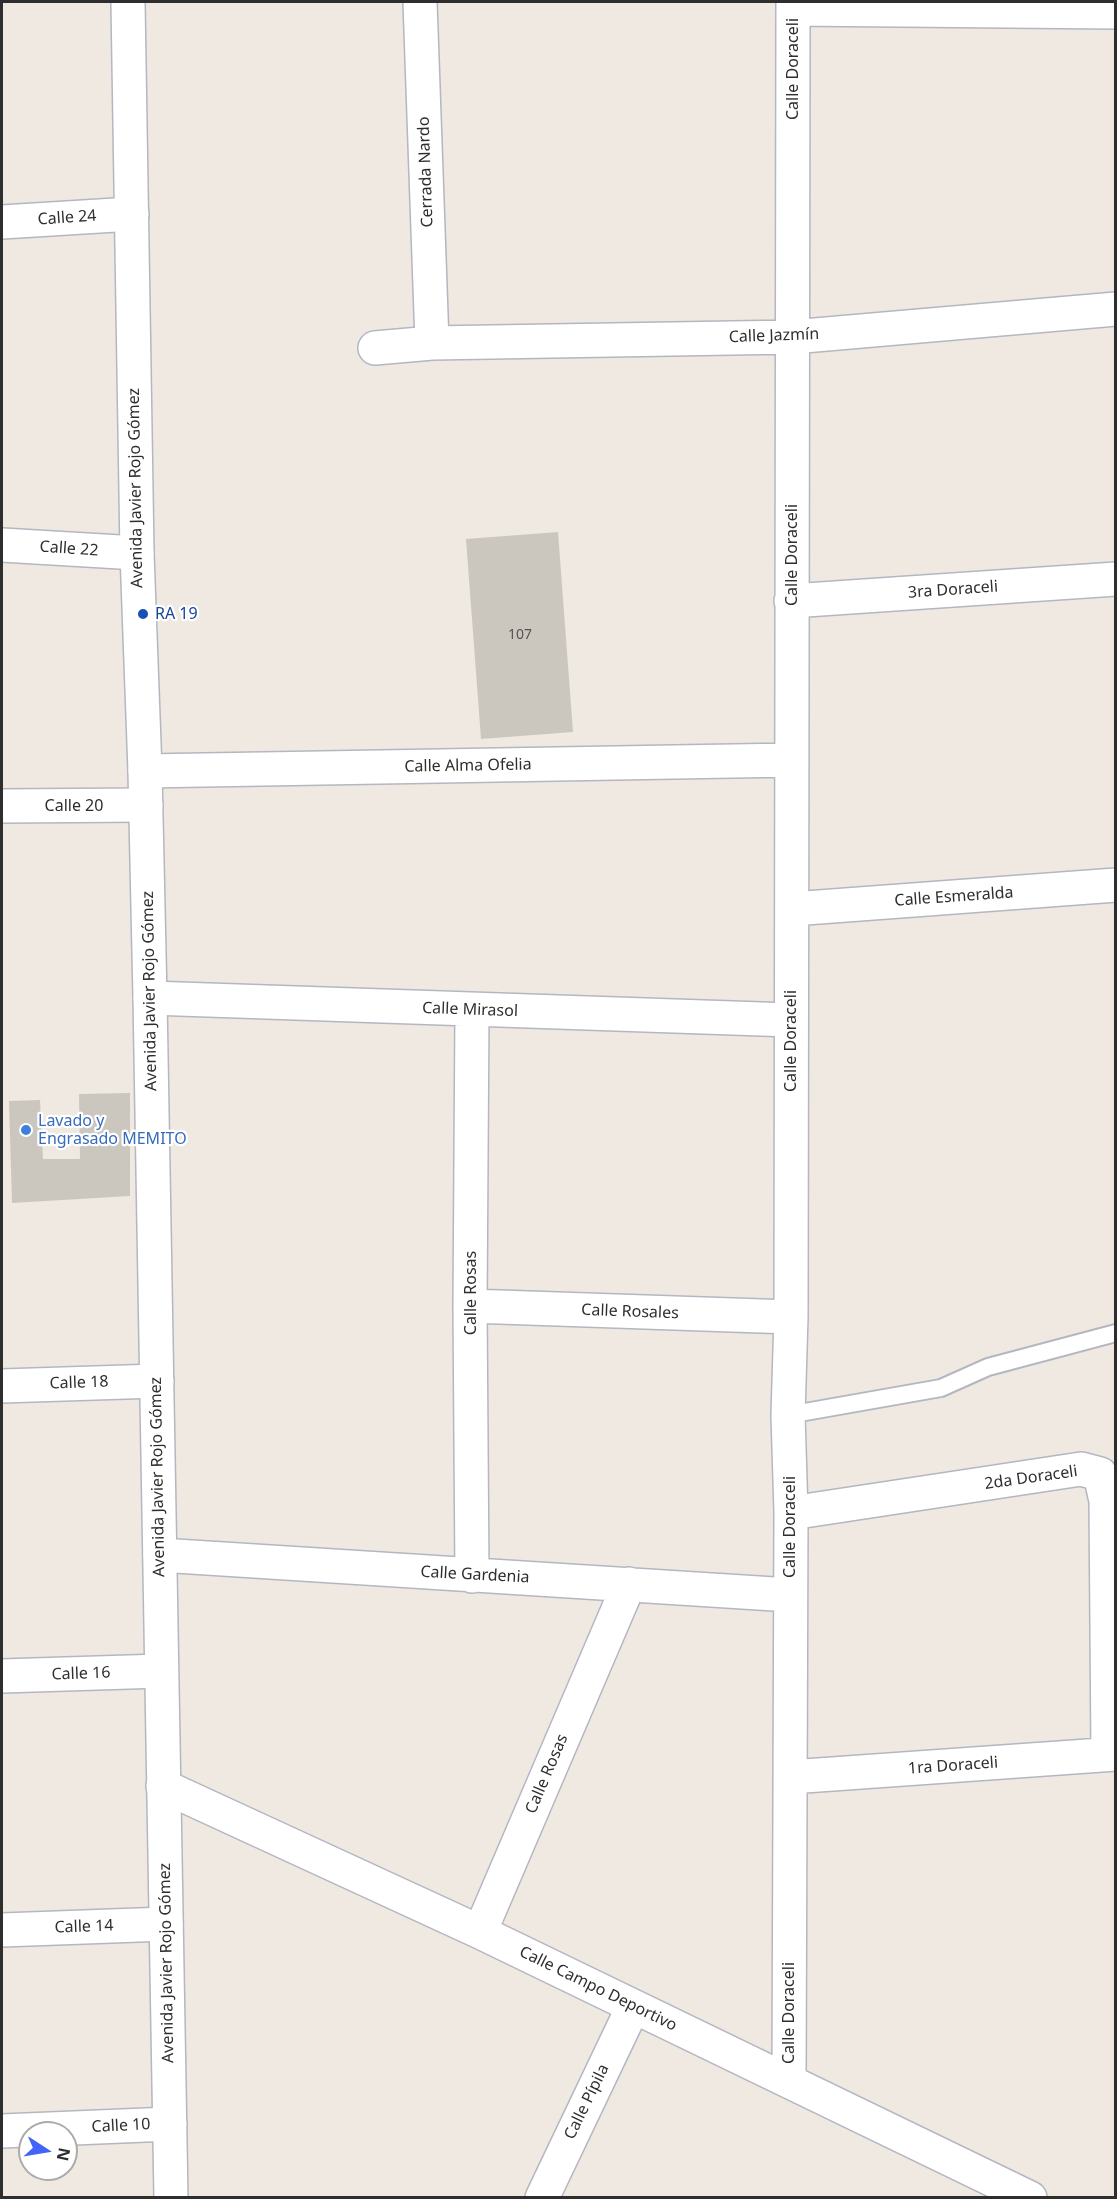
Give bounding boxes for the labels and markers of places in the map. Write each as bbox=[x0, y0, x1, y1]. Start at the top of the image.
place label: RA 19 bbox=[155, 604, 198, 624]
marker: RA 19 bbox=[136, 607, 150, 621]
place label: Lavado y Engrasado MEMITO bbox=[38, 1111, 187, 1149]
marker: Lavado y Engrasado MEMITO bbox=[19, 1123, 33, 1137]

